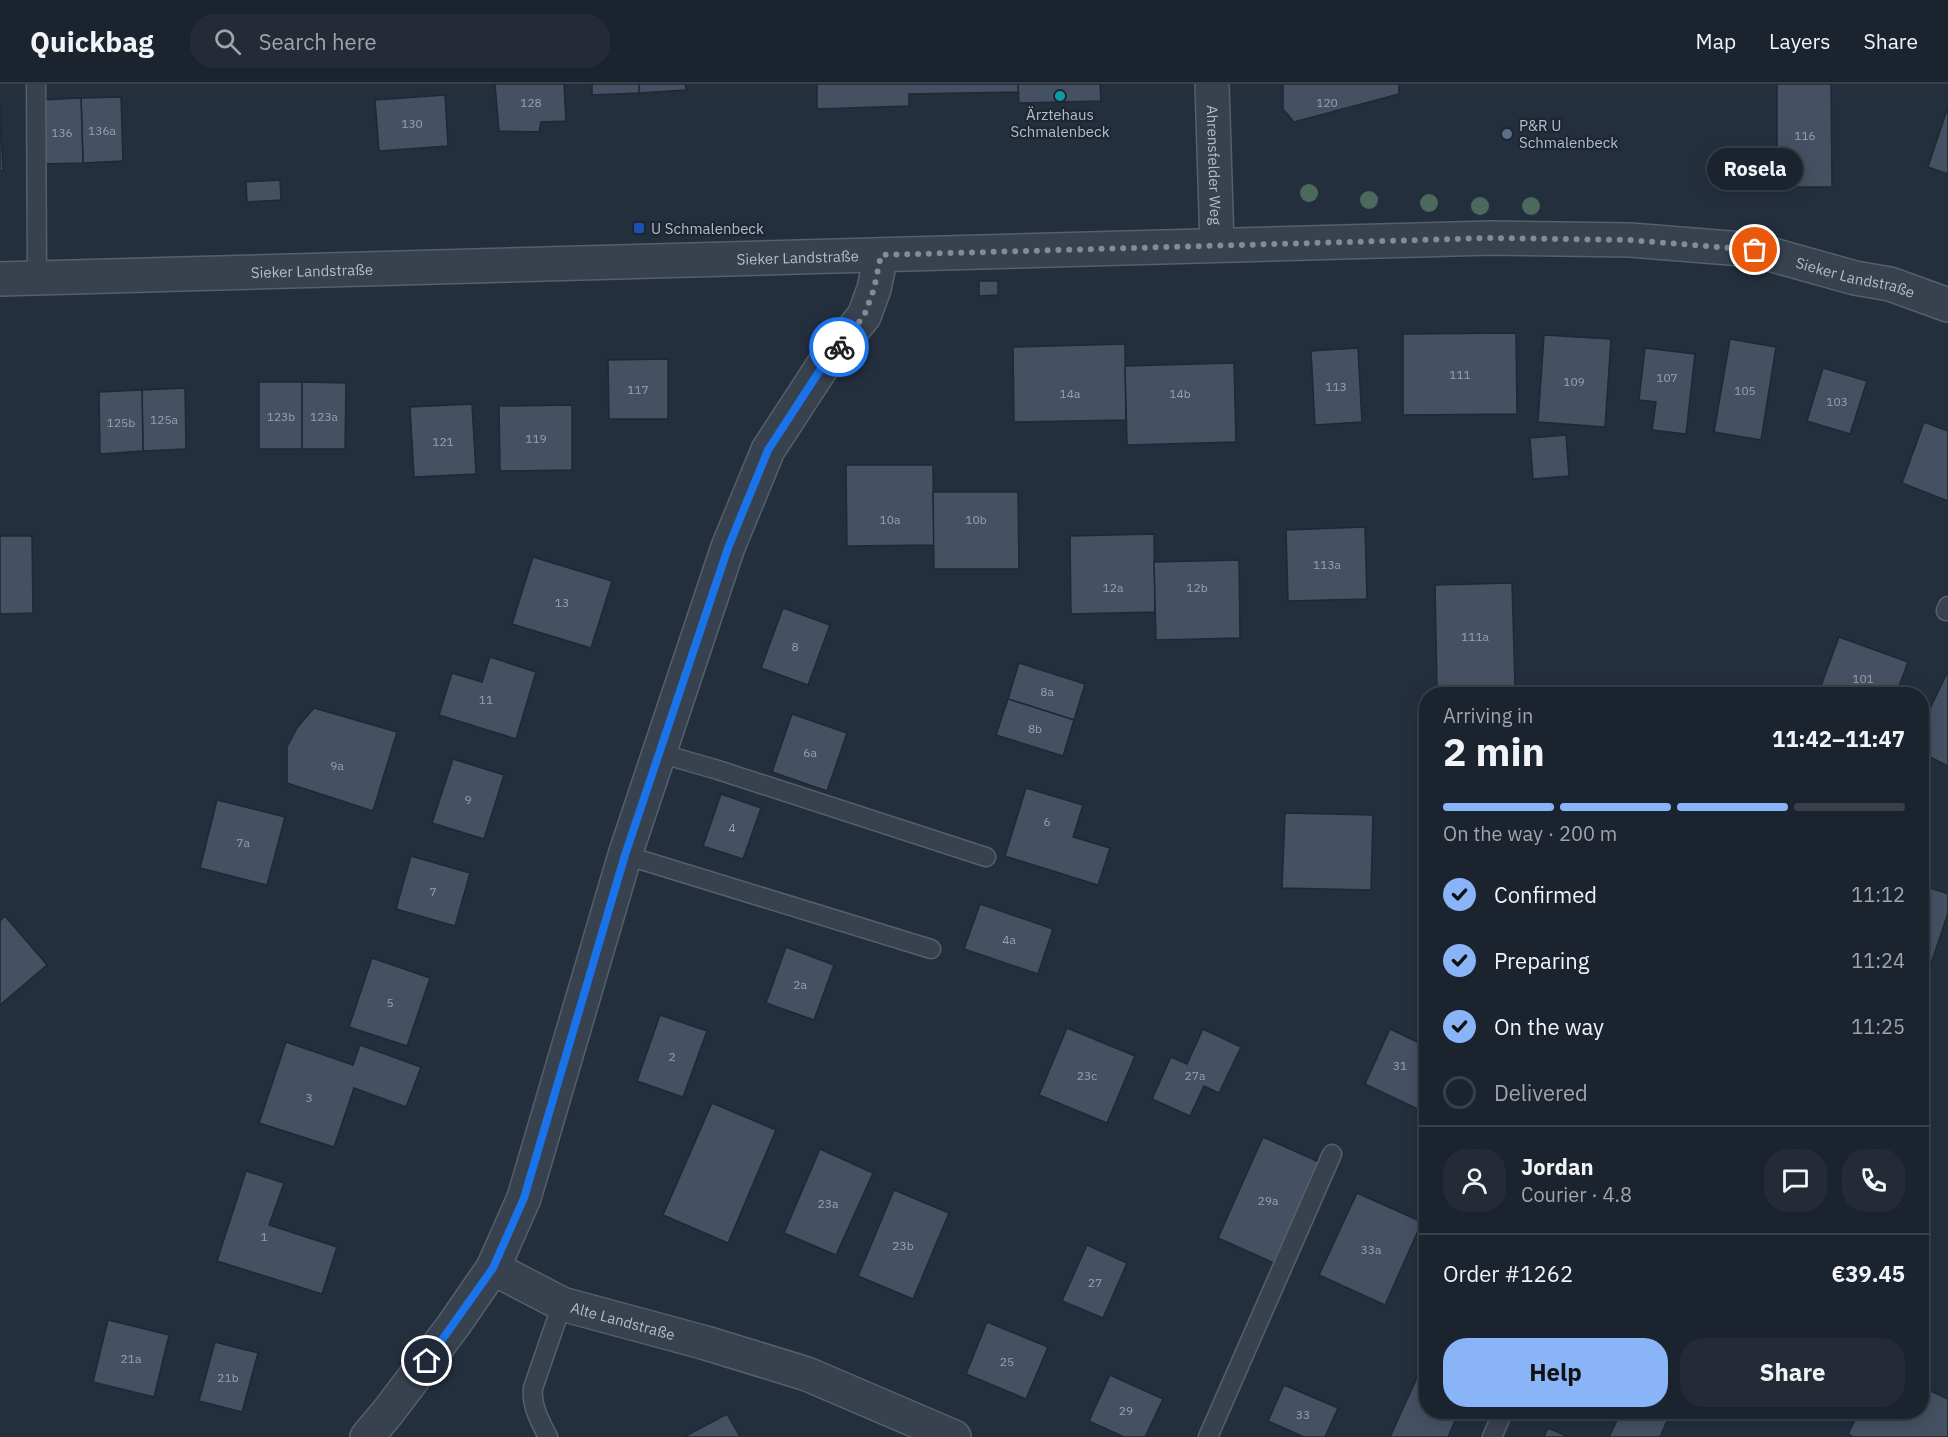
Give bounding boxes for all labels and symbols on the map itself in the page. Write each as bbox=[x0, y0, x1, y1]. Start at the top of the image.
marker: Ärztehaus Schmalenbeck bbox=[1053, 89, 1067, 103]
house number: 128 bbox=[520, 95, 542, 110]
house number: 120 bbox=[1316, 95, 1338, 110]
place label: Ärztehaus Schmalenbeck bbox=[1010, 105, 1110, 141]
street label: Ahrensfelder Weg bbox=[1203, 105, 1226, 225]
house number: 130 bbox=[401, 116, 423, 131]
place label: P&R U Schmalenbeck bbox=[1519, 116, 1618, 152]
house number: 136a bbox=[88, 123, 117, 138]
house number: 136 bbox=[51, 125, 73, 140]
marker: P&R U Schmalenbeck bbox=[1500, 127, 1514, 141]
house number: 116 bbox=[1794, 128, 1816, 143]
callout: Rosela bbox=[1707, 148, 1803, 190]
place label: U Schmalenbeck bbox=[651, 219, 764, 238]
marker: U Schmalenbeck bbox=[632, 221, 646, 235]
pin bbox=[1729, 224, 1780, 275]
street label: Sieker Landstraße bbox=[736, 246, 859, 268]
street label: Sieker Landstraße bbox=[1794, 252, 1917, 302]
street label: Sieker Landstraße bbox=[251, 259, 373, 282]
courier bbox=[809, 317, 869, 377]
house number: 111 bbox=[1449, 367, 1471, 382]
house number: 107 bbox=[1656, 370, 1678, 385]
house number: 109 bbox=[1563, 374, 1585, 389]
house number: 113 bbox=[1325, 379, 1347, 394]
house number: 117 bbox=[627, 382, 649, 397]
house number: 105 bbox=[1734, 383, 1756, 398]
house number: 14a bbox=[1060, 386, 1081, 401]
house number: 14b bbox=[1169, 386, 1191, 401]
house number: 103 bbox=[1826, 394, 1848, 409]
house number: 123b bbox=[267, 409, 295, 424]
house number: 123a bbox=[310, 409, 339, 424]
house number: 125a bbox=[150, 412, 179, 427]
house number: 125b bbox=[107, 415, 135, 430]
house number: 119 bbox=[525, 431, 547, 446]
house number: 121 bbox=[432, 434, 454, 449]
house number: 10a bbox=[880, 512, 901, 527]
house number: 10b bbox=[965, 512, 987, 527]
house number: 113a bbox=[1313, 557, 1342, 572]
house number: 12a bbox=[1103, 580, 1124, 595]
house number: 12b bbox=[1186, 580, 1208, 595]
house number: 13 bbox=[555, 595, 569, 610]
house number: 111a bbox=[1461, 629, 1490, 644]
house number: 8 bbox=[791, 639, 799, 654]
house number: 101 bbox=[1852, 671, 1874, 686]
house number: 8a bbox=[1040, 684, 1054, 699]
house number: 11 bbox=[479, 692, 493, 707]
house number: 8b bbox=[1028, 721, 1042, 736]
house number: 6a bbox=[803, 745, 817, 760]
house number: 9a bbox=[330, 758, 344, 773]
house number: 9 bbox=[464, 792, 472, 807]
house number: 6 bbox=[1043, 814, 1051, 829]
house number: 4 bbox=[728, 820, 736, 835]
house number: 7a bbox=[236, 835, 250, 850]
house number: 7 bbox=[429, 884, 437, 899]
house number: 4a bbox=[1002, 932, 1016, 947]
house number: 2a bbox=[793, 977, 807, 992]
house number: 5 bbox=[386, 995, 394, 1010]
house number: 2 bbox=[668, 1049, 676, 1064]
house number: 31 bbox=[1393, 1058, 1407, 1073]
house number: 23c bbox=[1077, 1068, 1097, 1083]
house number: 27a bbox=[1185, 1068, 1206, 1083]
house number: 3 bbox=[305, 1090, 313, 1105]
house number: 29a bbox=[1258, 1193, 1279, 1208]
house number: 23a bbox=[818, 1196, 839, 1211]
house number: 1 bbox=[260, 1229, 268, 1244]
house number: 23b bbox=[892, 1238, 914, 1253]
house number: 33a bbox=[1361, 1242, 1382, 1257]
house number: 27 bbox=[1088, 1275, 1102, 1290]
street label: Alte Landstraße bbox=[569, 1297, 677, 1344]
pin bbox=[401, 1335, 452, 1386]
house number: 21a bbox=[121, 1351, 142, 1366]
house number: 25 bbox=[1000, 1354, 1014, 1369]
house number: 21b bbox=[217, 1370, 239, 1385]
house number: 29 bbox=[1119, 1403, 1133, 1418]
house number: 33 bbox=[1296, 1407, 1310, 1422]

